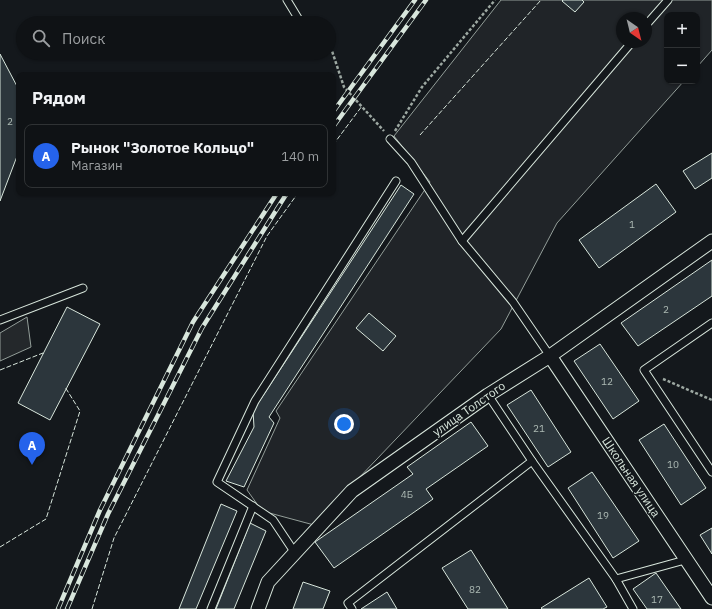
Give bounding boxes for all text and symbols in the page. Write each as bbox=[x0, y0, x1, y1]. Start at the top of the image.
north arrow bbox=[616, 12, 652, 48]
map controls bbox=[664, 12, 700, 84]
button: + bbox=[664, 12, 700, 48]
search box bbox=[16, 16, 336, 60]
icon: search bbox=[30, 27, 52, 49]
text: Поиск bbox=[62, 29, 105, 48]
button: − bbox=[664, 48, 700, 84]
text: Рядом bbox=[32, 87, 86, 109]
house number: 2 bbox=[7, 115, 13, 128]
text: Рынок "Золотое Кольцо" bbox=[71, 138, 254, 157]
text: A bbox=[42, 148, 50, 165]
text: 140 m bbox=[281, 148, 319, 165]
text: Магазин bbox=[71, 157, 123, 174]
house number: 1 bbox=[629, 218, 635, 231]
house number: 2 bbox=[663, 303, 669, 316]
house number: 12 bbox=[601, 375, 613, 388]
street label: улица Толстого bbox=[429, 378, 508, 439]
your location bbox=[334, 414, 354, 434]
house number: 21 bbox=[533, 422, 545, 435]
pin: A bbox=[19, 432, 45, 465]
street label: Школьная улица bbox=[599, 434, 664, 520]
house number: 10 bbox=[667, 458, 679, 471]
house number: 4Б bbox=[401, 488, 413, 501]
house number: 19 bbox=[597, 509, 609, 522]
house number: 82 bbox=[469, 583, 481, 596]
house number: 17 bbox=[651, 593, 663, 606]

